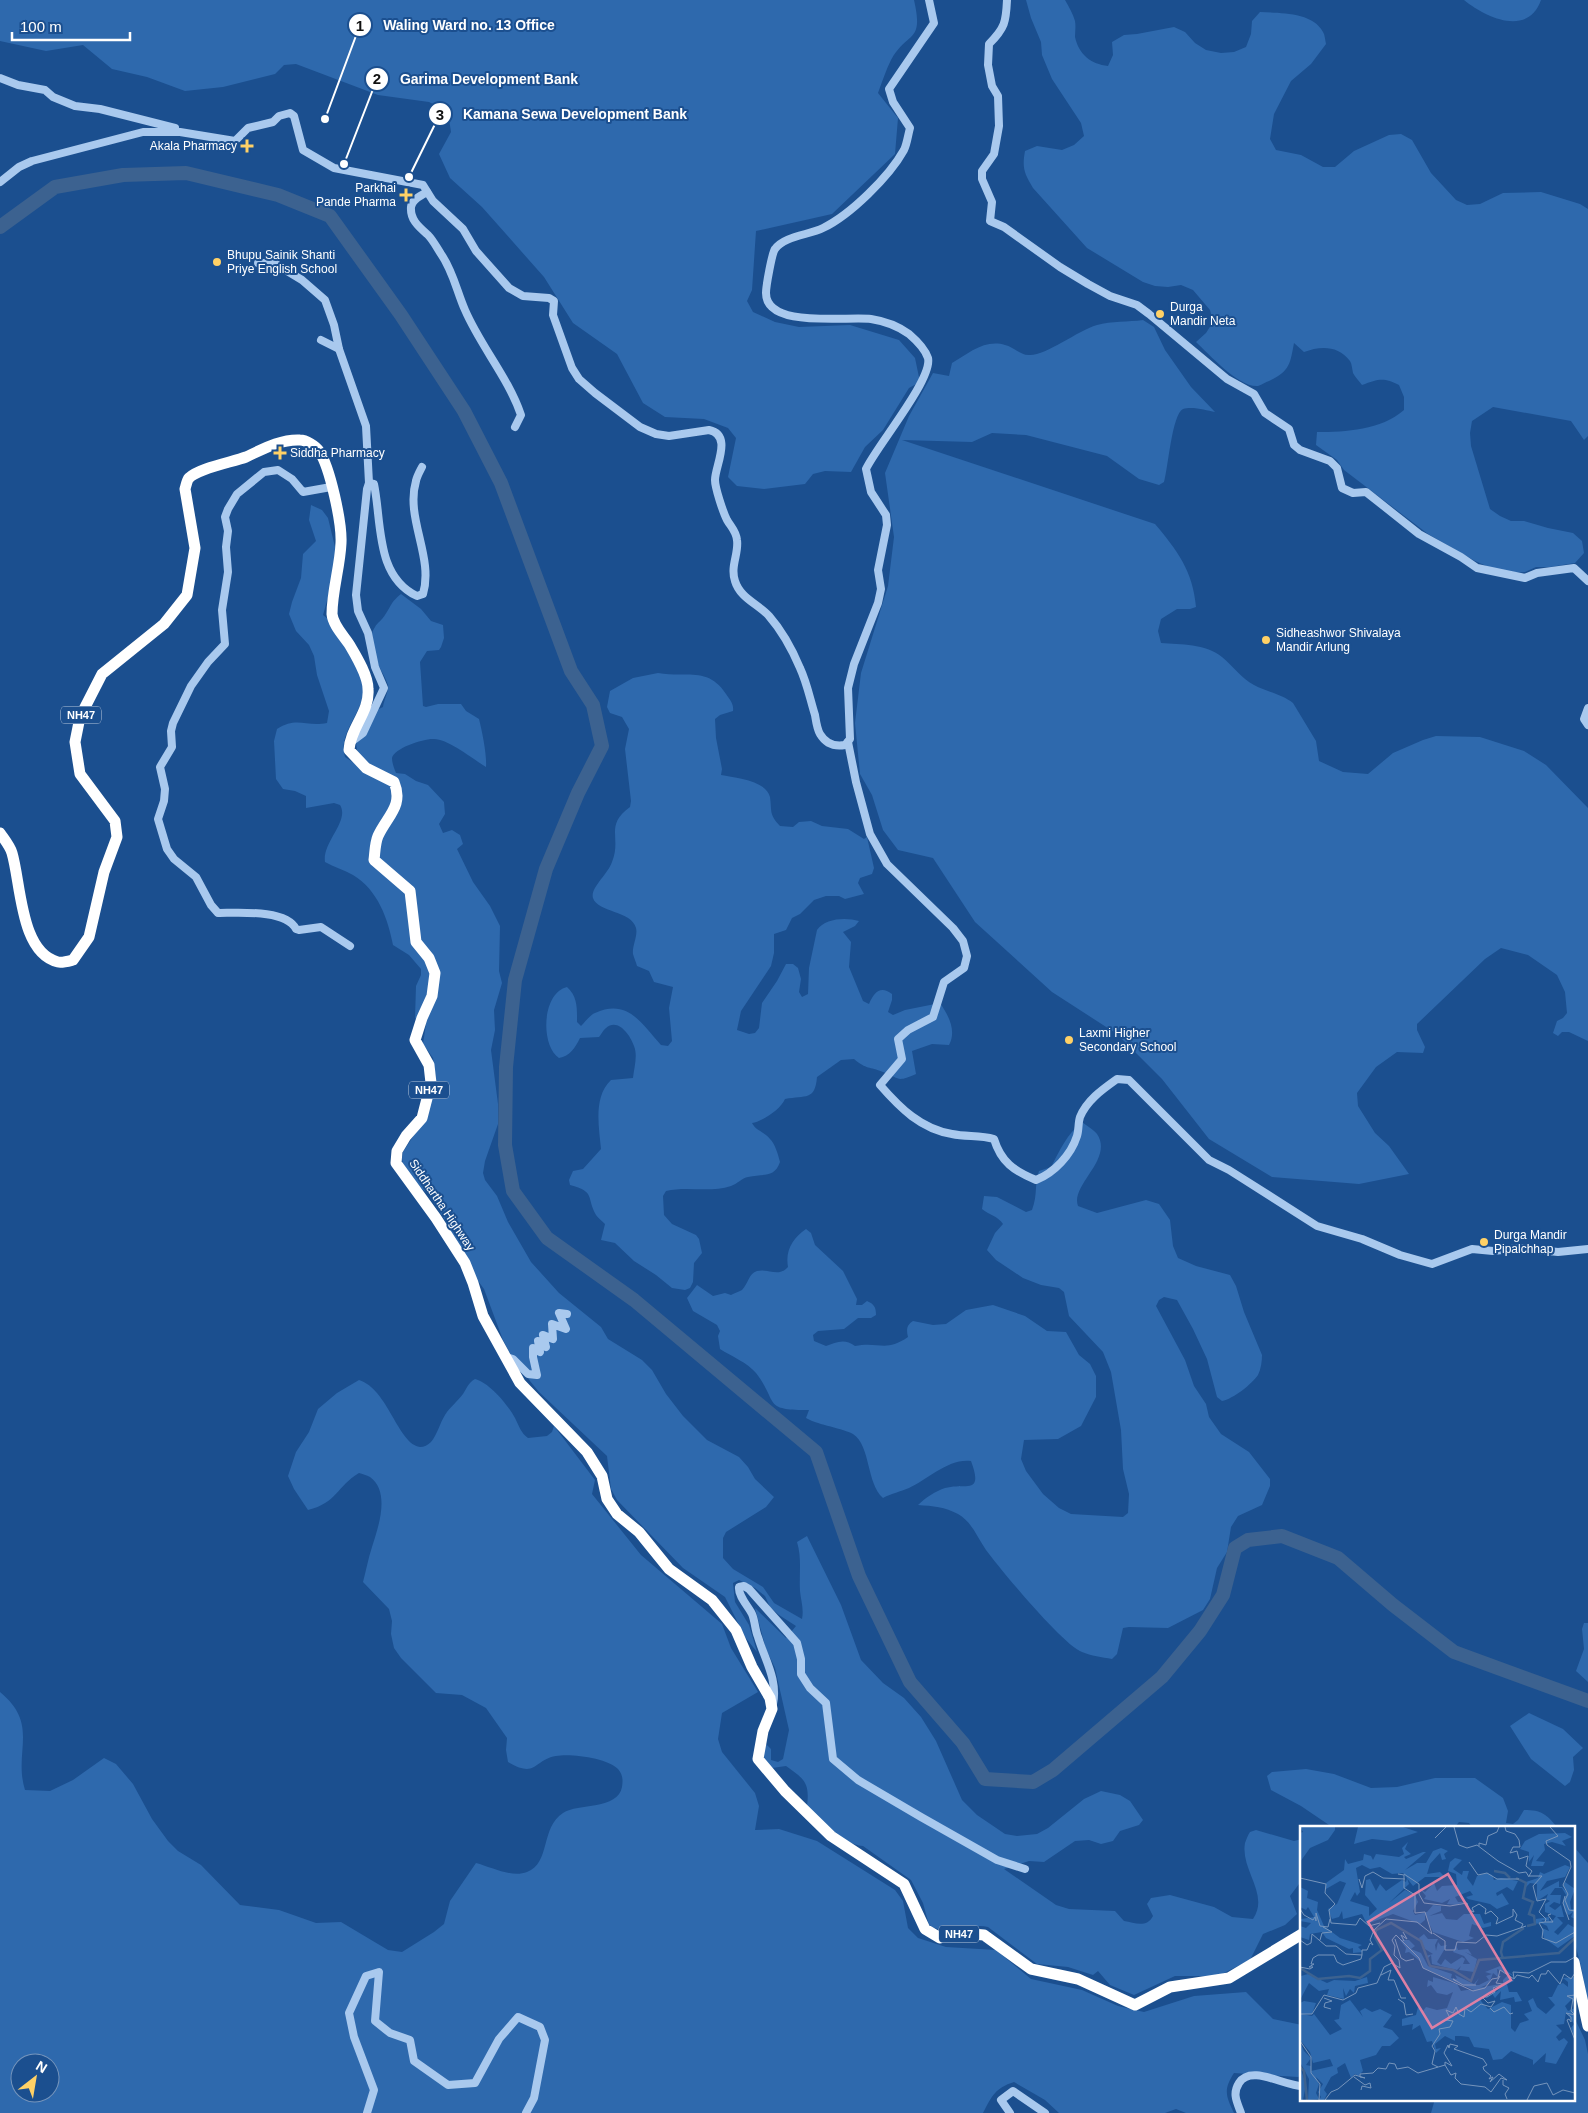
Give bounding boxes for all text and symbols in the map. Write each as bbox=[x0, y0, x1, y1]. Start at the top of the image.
scale bar bbox=[12, 10, 130, 42]
callout: Waling Ward no. 13 Office bbox=[348, 11, 565, 40]
text: 1 bbox=[356, 17, 364, 34]
text: Waling Ward no. 13 Office bbox=[383, 17, 555, 33]
text: 100 m bbox=[20, 18, 62, 35]
callout: Garima Development Bank bbox=[364, 65, 588, 94]
text: 2 bbox=[373, 70, 381, 87]
text: Garima Development Bank bbox=[400, 71, 578, 87]
callout: Kamana Sewa Development Bank bbox=[428, 100, 697, 129]
text: 3 bbox=[436, 106, 444, 123]
text: Kamana Sewa Development Bank bbox=[463, 106, 687, 122]
place label: Akala Pharmacy bbox=[150, 139, 237, 153]
marker: Akala Pharmacy bbox=[241, 140, 253, 152]
place label: Parkhai Pande Pharma bbox=[316, 181, 396, 209]
marker: Parkhai Pande Pharma bbox=[400, 189, 412, 201]
place label: Bhupu Sainik Shanti Priye English School bbox=[227, 248, 337, 276]
marker: Bhupu Sainik Shanti Priye English School bbox=[211, 256, 223, 268]
place label: Durga Mandir Neta bbox=[1170, 300, 1236, 328]
marker: Durga Mandir Neta bbox=[1154, 308, 1166, 320]
place label: Siddha Pharmacy bbox=[290, 446, 385, 460]
marker: Siddha Pharmacy bbox=[274, 447, 286, 459]
place label: Sidheashwor Shivalaya Mandir Arlung bbox=[1276, 626, 1401, 654]
marker: Sidheashwor Shivalaya Mandir Arlung bbox=[1260, 634, 1272, 646]
road number: NH47 bbox=[61, 706, 101, 724]
place label: Laxmi Higher Secondary School bbox=[1079, 1026, 1176, 1054]
marker: Laxmi Higher Secondary School bbox=[1063, 1034, 1075, 1046]
road number: NH47 bbox=[409, 1082, 449, 1098]
street label: Siddhartha Highway bbox=[406, 1157, 478, 1253]
place label: Durga Mandir Pipalchhap bbox=[1494, 1228, 1567, 1256]
marker: Durga Mandir Pipalchhap bbox=[1478, 1236, 1490, 1248]
inset map bbox=[1300, 1826, 1576, 2100]
road number: NH47 bbox=[939, 1926, 979, 1942]
north arrow bbox=[10, 2053, 60, 2103]
text: N bbox=[33, 2057, 50, 2076]

